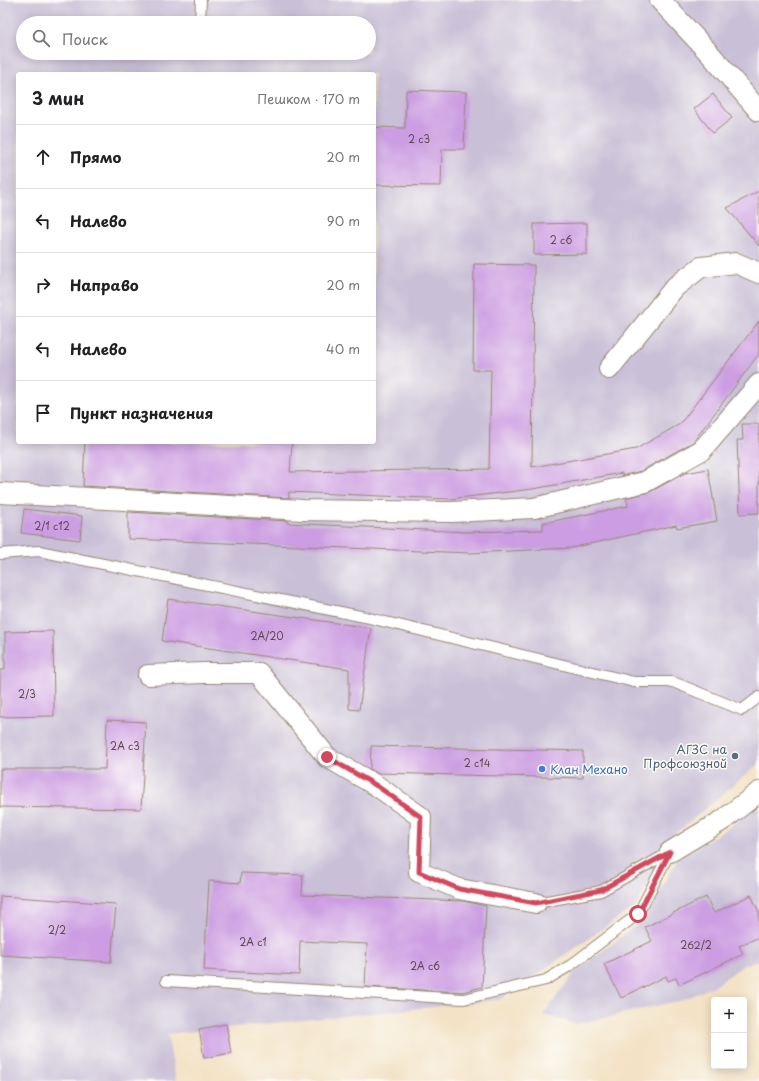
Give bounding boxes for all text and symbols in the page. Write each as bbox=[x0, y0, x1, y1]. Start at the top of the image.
search box bbox=[16, 16, 376, 60]
icon: search bbox=[30, 27, 52, 49]
text: Поиск bbox=[62, 27, 108, 50]
text: 3 мин bbox=[32, 85, 84, 111]
text: Пешком · 170 m bbox=[257, 89, 360, 108]
house number: 2 с3 bbox=[408, 131, 430, 146]
text: Прямо bbox=[70, 145, 121, 168]
icon: ahead bbox=[32, 146, 54, 168]
text: 20 m bbox=[326, 147, 360, 166]
text: Налево bbox=[70, 209, 127, 232]
icon: left bbox=[32, 210, 54, 232]
text: 90 m bbox=[327, 211, 360, 230]
house number: 2 с6 bbox=[550, 232, 572, 247]
text: Направо bbox=[70, 273, 139, 296]
icon: right bbox=[32, 274, 54, 296]
text: 20 m bbox=[326, 275, 360, 294]
text: Налево bbox=[70, 337, 127, 360]
icon: left bbox=[32, 338, 54, 360]
text: 40 m bbox=[326, 339, 360, 358]
text: Пункт назначения bbox=[70, 401, 213, 424]
icon: arrive bbox=[32, 402, 54, 424]
house number: 2/1 с12 bbox=[34, 518, 70, 533]
house number: 2А/20 bbox=[250, 628, 284, 643]
house number: 2/3 bbox=[18, 686, 36, 701]
house number: 2А с3 bbox=[110, 738, 140, 753]
place label: АГЗС на Профсоюзной bbox=[643, 740, 728, 772]
route end bbox=[318, 748, 336, 766]
marker: АГЗС на Профсоюзной bbox=[730, 751, 740, 761]
house number: 2 с14 bbox=[464, 755, 491, 770]
place label: Клан Механо bbox=[550, 760, 628, 778]
marker: Клан Механо bbox=[537, 764, 547, 774]
route start bbox=[629, 905, 647, 923]
house number: 2/2 bbox=[48, 922, 66, 937]
house number: 2А с1 bbox=[239, 934, 267, 949]
house number: 262/2 bbox=[680, 937, 712, 952]
house number: 2А с6 bbox=[410, 958, 440, 973]
map controls bbox=[711, 997, 747, 1069]
button: + bbox=[711, 997, 747, 1033]
button: − bbox=[711, 1033, 747, 1069]

